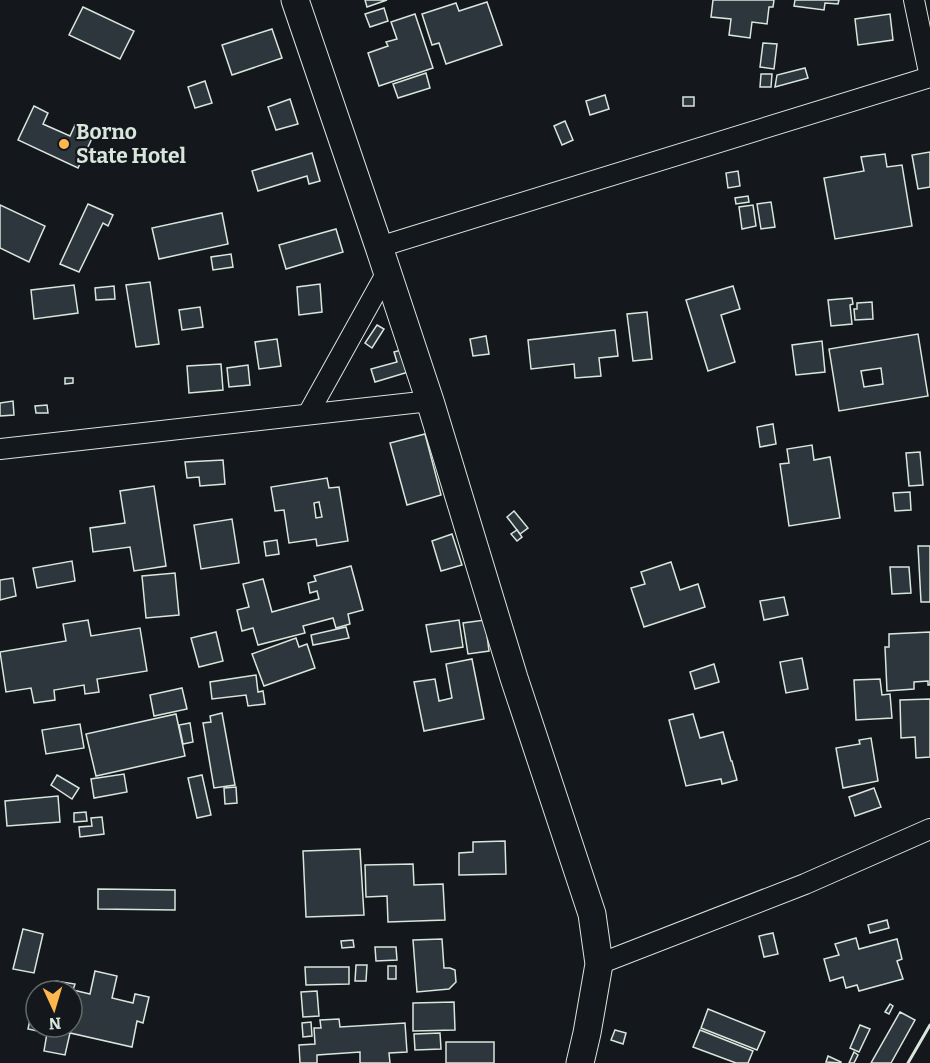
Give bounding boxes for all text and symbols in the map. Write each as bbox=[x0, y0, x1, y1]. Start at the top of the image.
place label: Borno State Hotel bbox=[76, 119, 187, 169]
marker: Borno State Hotel bbox=[57, 137, 71, 151]
north arrow bbox=[24, 979, 84, 1039]
text: N bbox=[48, 1014, 62, 1033]

